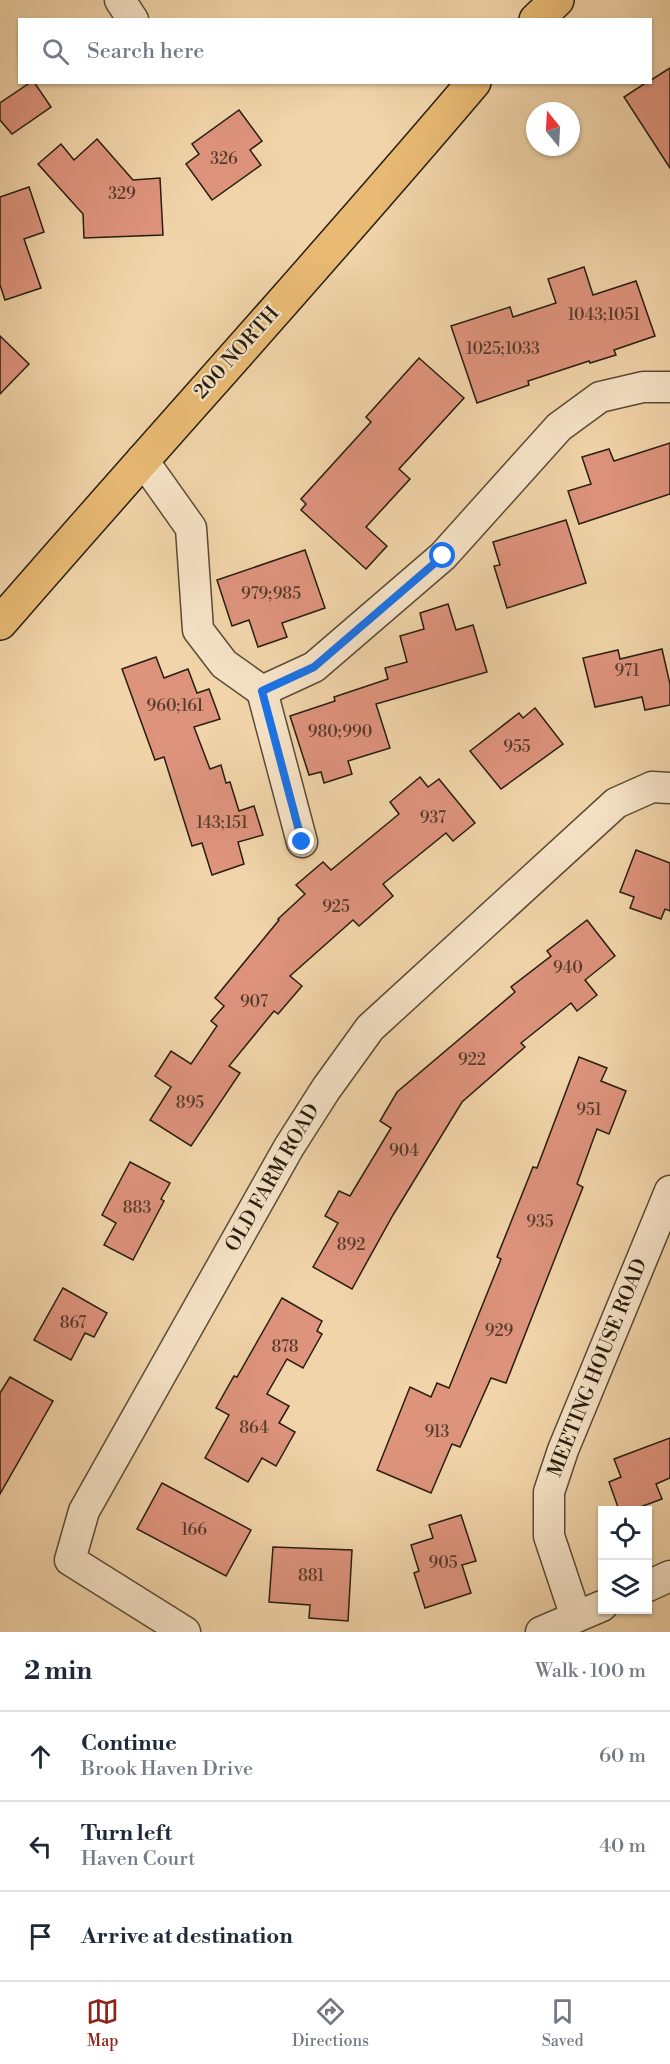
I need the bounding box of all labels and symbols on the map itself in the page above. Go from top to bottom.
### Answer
north arrow [526,102,580,156]
house number: 326 [210,149,238,169]
house number: 329 [108,184,136,204]
street label: 200 NORTH [189,301,285,405]
house number: 1043;1051 [568,305,640,325]
house number: 1025;1033 [466,339,540,359]
route start [429,542,455,568]
house number: 979;985 [241,584,301,604]
house number: 971 [614,661,640,681]
house number: 960;161 [147,696,204,716]
house number: 980;990 [308,722,372,742]
house number: 955 [503,737,531,757]
house number: 937 [420,808,446,828]
house number: 143;151 [196,813,248,833]
route end [288,828,314,854]
house number: 925 [322,897,350,917]
house number: 940 [553,958,583,978]
house number: 907 [240,992,268,1012]
house number: 922 [458,1050,486,1070]
house number: 895 [176,1093,204,1113]
street label: OLD FARM ROAD [220,1099,326,1257]
house number: 951 [576,1100,602,1120]
house number: 904 [389,1141,419,1161]
house number: 883 [123,1198,151,1218]
house number: 935 [526,1212,554,1232]
house number: 892 [337,1235,365,1255]
street label: MEETING HOUSE ROAD [543,1255,653,1481]
house number: 867 [60,1313,86,1333]
house number: 929 [485,1321,514,1341]
house number: 878 [271,1337,299,1357]
house number: 864 [239,1418,269,1438]
house number: 913 [425,1422,450,1442]
house number: 166 [181,1520,207,1540]
house number: 905 [428,1553,458,1573]
house number: 881 [298,1566,324,1586]

